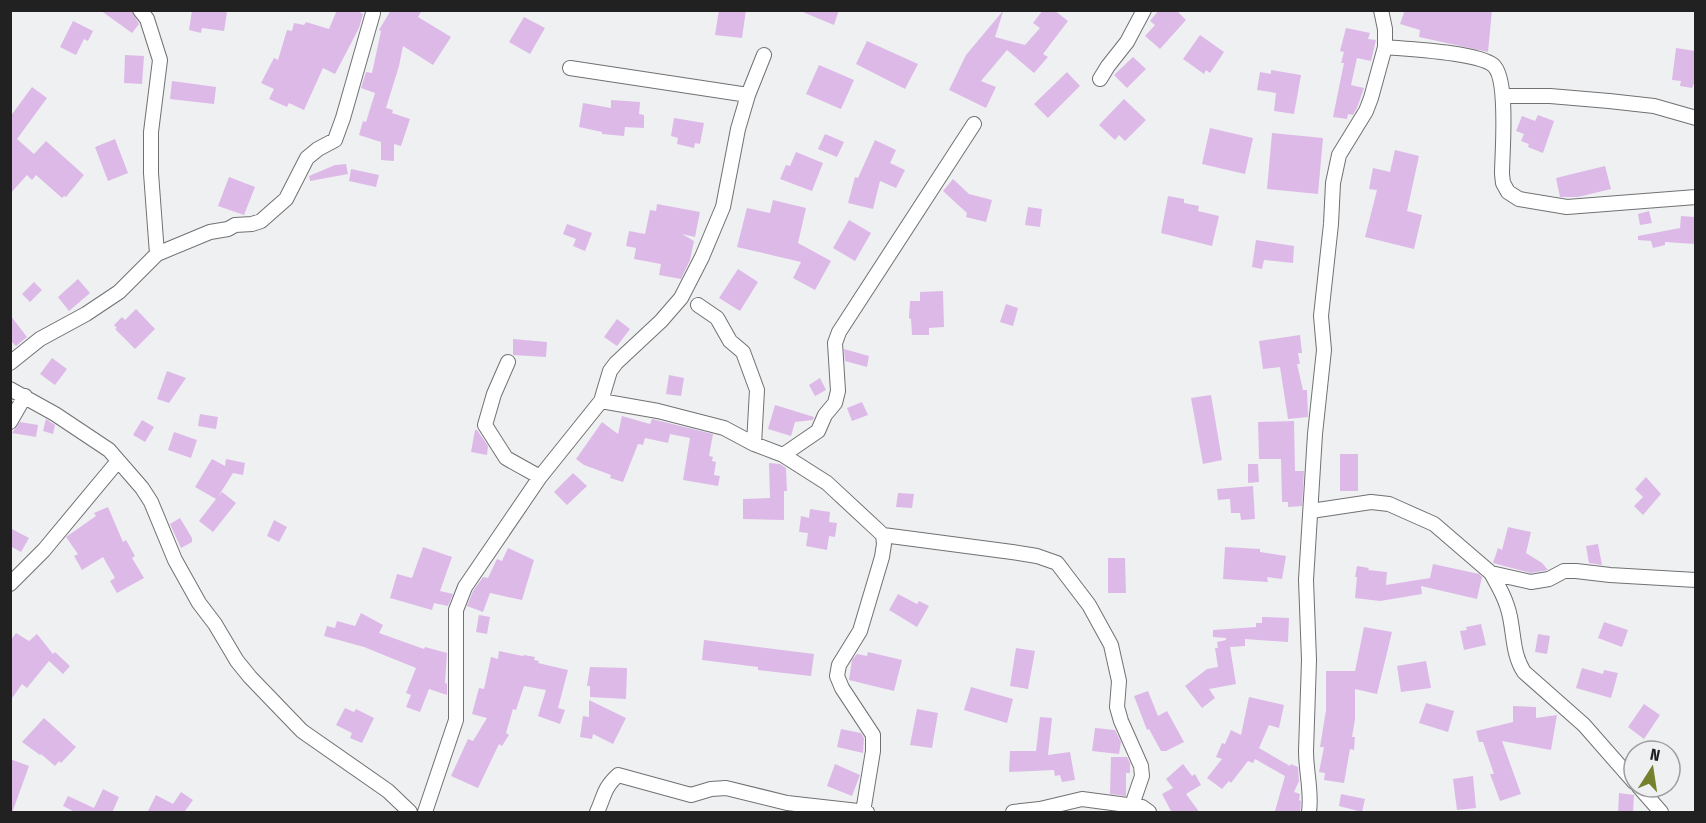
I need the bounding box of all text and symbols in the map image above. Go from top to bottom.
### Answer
north arrow [1622,739,1682,799]
text: N [1648,745,1662,765]

